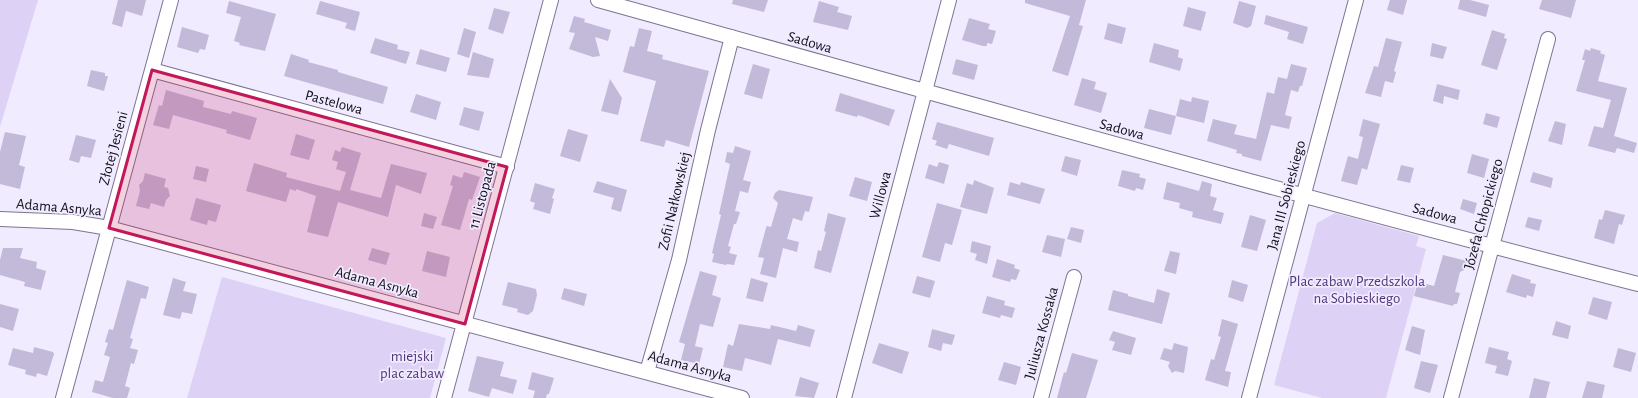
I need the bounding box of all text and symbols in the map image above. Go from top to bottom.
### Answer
street label: Sadowa [786,29,834,56]
street label: Pastelowa [303,88,364,117]
street label: Złotej Jesieni [96,110,131,187]
street label: Sadowa [1098,116,1146,143]
street label: Jana III Sobieskiego [1265,139,1308,251]
street label: Zofii Nałkowskiej [656,150,693,252]
street label: Józefa Chłopickiego [1461,157,1505,271]
street label: 11 Listopada [466,160,499,231]
street label: Willowa [867,170,894,220]
street label: Adama Asnyka [16,196,102,219]
street label: Sadowa [1411,200,1459,227]
street label: Adama Asnyka [333,264,420,301]
park label: Plac zabaw Przedszkola na Sobieskiego [1289,274,1425,306]
street label: Juliusza Kossaka [1022,285,1061,381]
street label: Adama Asnyka [646,348,733,385]
park label: miejski plac zabaw [380,349,444,381]

